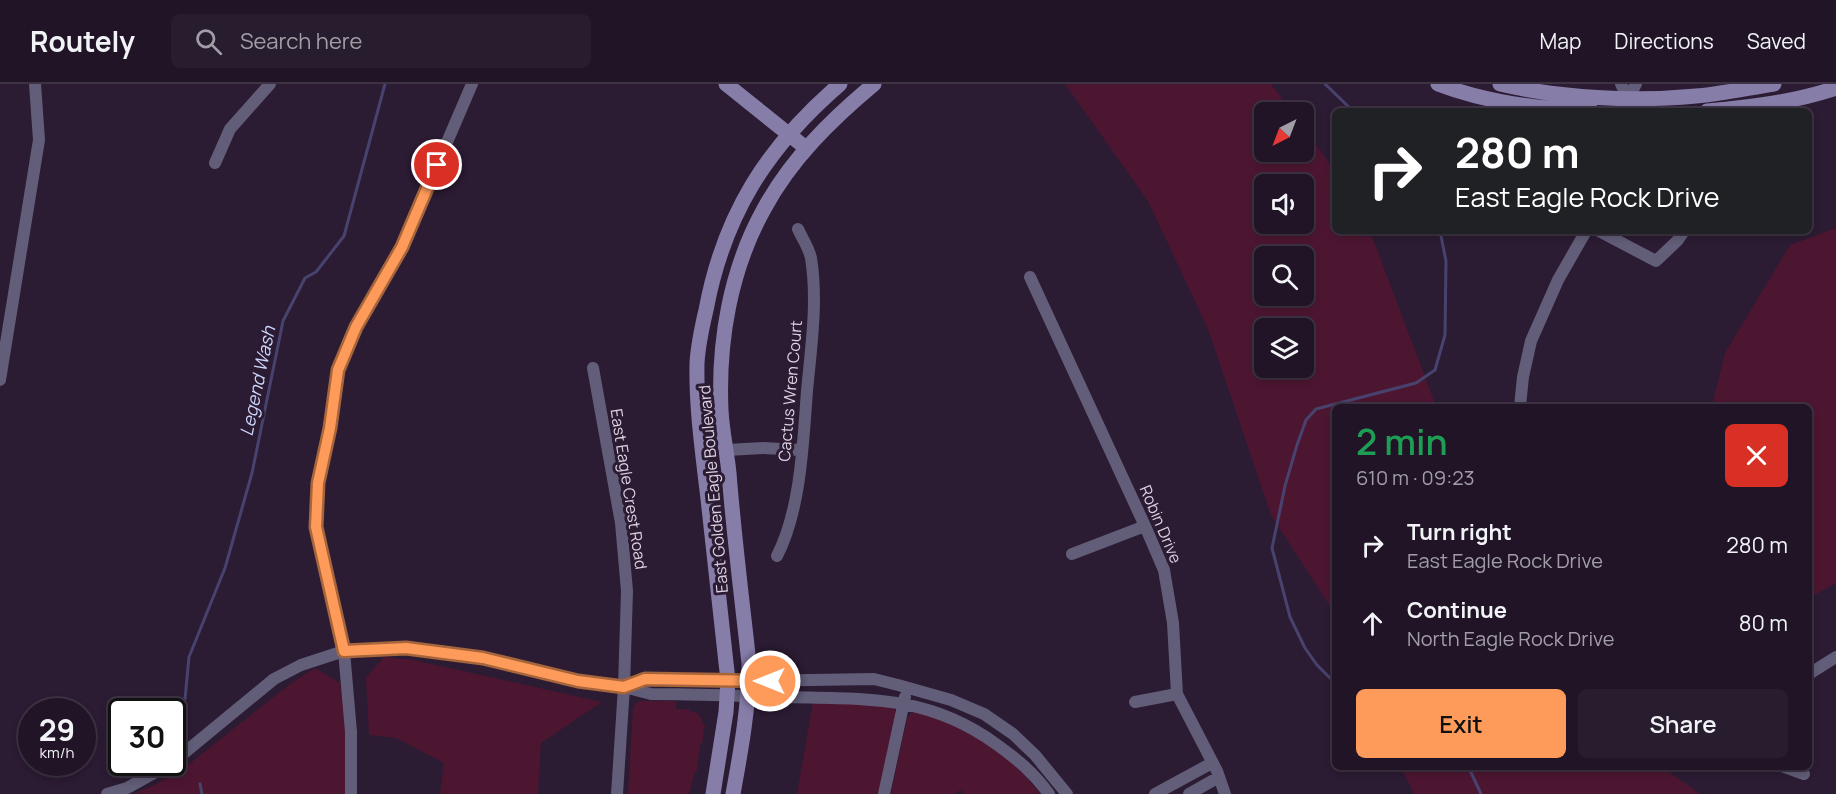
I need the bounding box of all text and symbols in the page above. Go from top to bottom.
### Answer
search box [171,14,591,68]
text: Routely [30,22,135,60]
icon: search [192,25,225,58]
text: Search here [240,26,362,56]
text: Map [1540,27,1581,55]
text: Directions [1614,27,1714,55]
text: Saved [1747,27,1806,55]
north arrow [1254,102,1314,162]
map controls [1254,102,1314,378]
text: 280 m [1455,123,1580,181]
icon: right [1356,132,1434,210]
pin [411,139,462,190]
icon: arrive [420,148,453,181]
button: sound [1254,174,1314,234]
text: East Eagle Rock Drive [1455,178,1720,215]
button: search [1254,246,1314,306]
button: layers [1254,318,1314,378]
street label: Cactus Wren Court [773,319,807,463]
water label: Legend Wash [234,323,281,438]
street label: East Golden Eagle Boulevard [693,384,733,594]
street label: East Eagle Crest Road [605,407,653,571]
text: 2 min [1356,417,1448,466]
button: close [1725,424,1788,487]
text: 610 m · 09:23 [1356,464,1475,491]
street label: Robin Drive [1135,482,1187,566]
text: Turn right [1407,517,1512,547]
icon: right [1356,529,1389,562]
text: 280 m [1726,530,1788,560]
text: East Eagle Rock Drive [1407,547,1603,574]
text: Continue [1407,595,1507,625]
icon: ahead [1356,607,1389,640]
text: 80 m [1739,608,1788,638]
text: North Eagle Rock Drive [1407,625,1615,652]
position arrow [738,649,802,713]
button: Exit [1356,689,1566,758]
button: Share [1578,689,1788,758]
speed limit sign: 30 [108,698,186,776]
text: 29 [39,709,75,750]
text: km/h [40,742,74,763]

